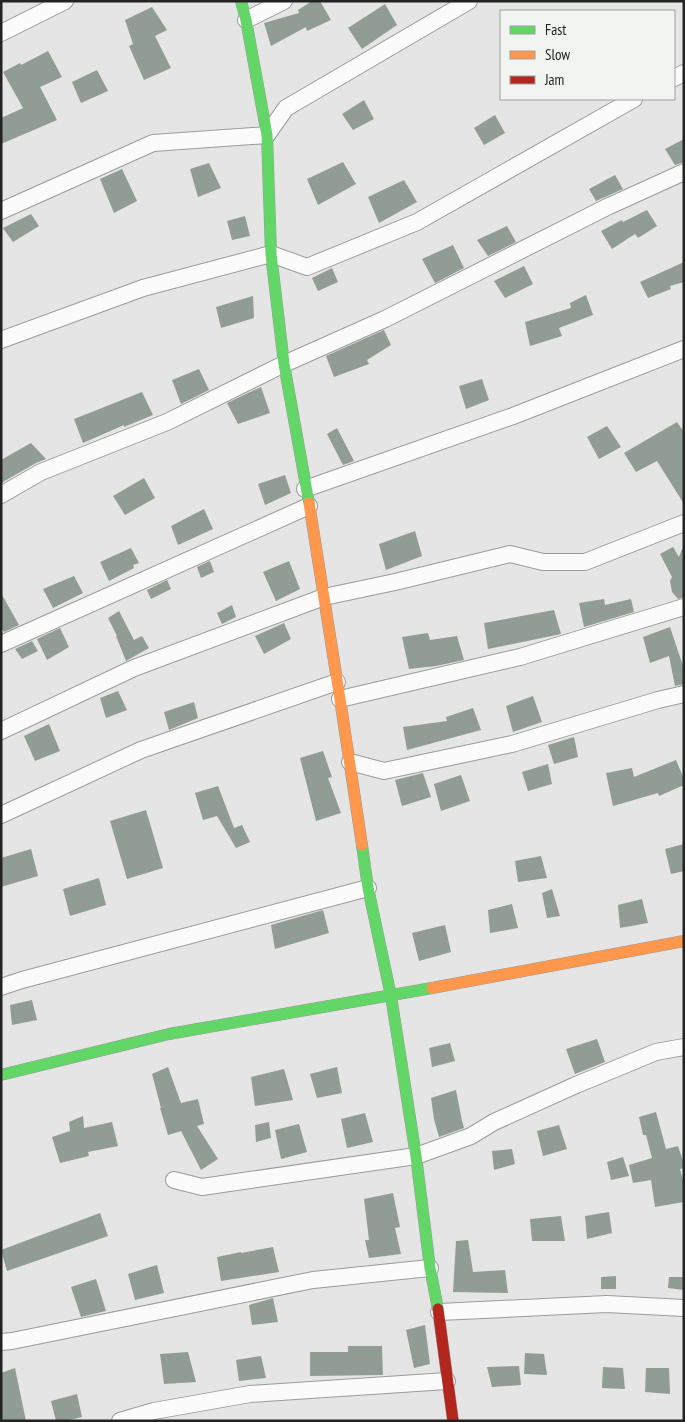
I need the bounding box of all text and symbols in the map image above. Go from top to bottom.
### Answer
legend [500,10,675,100]
text: Fast [545,20,566,39]
text: Slow [545,45,570,64]
text: Jam [544,70,564,89]

